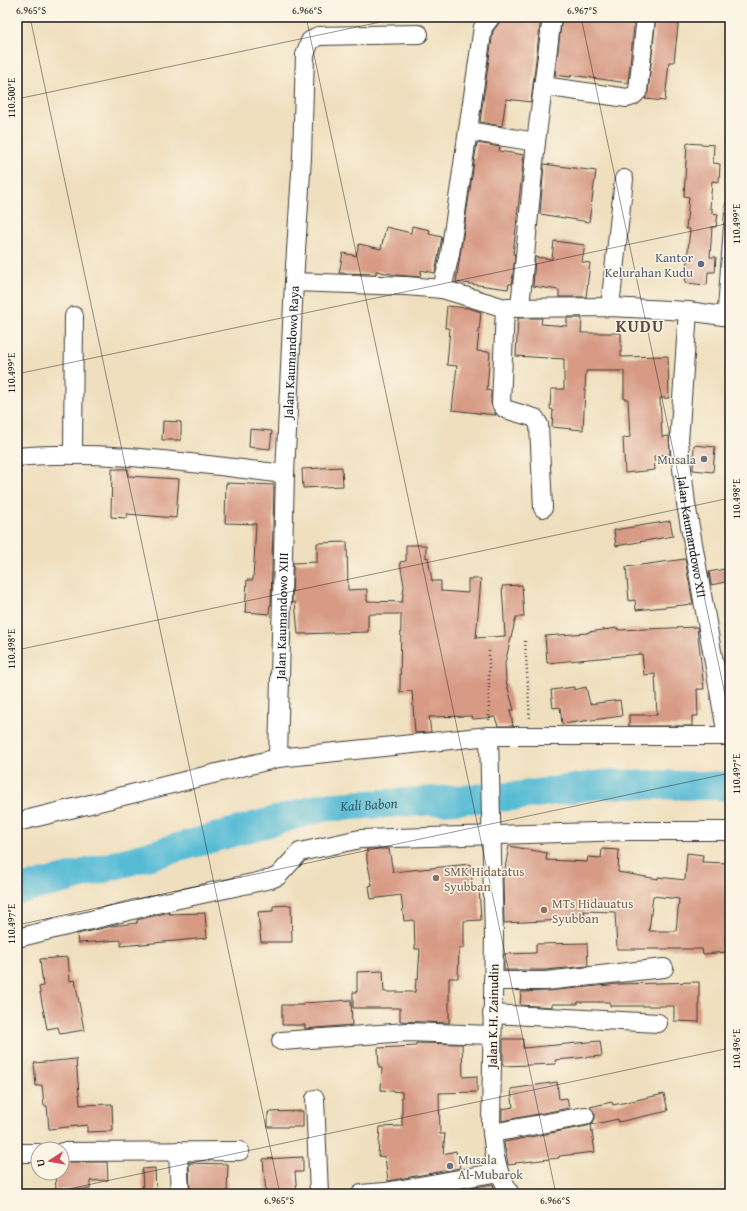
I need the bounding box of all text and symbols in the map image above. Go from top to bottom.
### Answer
text: 6.965°S [16,3,46,18]
text: 6.966°S [292,3,322,18]
text: 6.967°S [567,3,597,18]
text: 110.500°E [4,78,19,118]
text: 110.499°E [729,204,744,244]
place label: Kantor Kelurahan Kudu [605,248,694,282]
marker: Kantor Kelurahan Kudu [696,259,706,269]
street label: Jalan Kaumandowo Raya [278,284,303,421]
district label: KUDU [616,313,664,338]
text: 110.499°E [4,353,19,393]
place label: Musala [657,450,697,469]
marker: Musala [699,454,709,464]
street label: Jalan Kaumandowo XII [673,473,712,599]
text: 110.498°E [729,479,744,519]
street label: Jalan Kaumandowo XIII [270,552,293,682]
text: 110.498°E [4,629,19,669]
text: 110.497°E [729,754,744,794]
water label: Kali Babon [339,793,398,816]
place label: SMK Hidatatus Syubban [444,862,524,896]
marker: SMK Hidatatus Syubban [431,873,441,883]
place label: MTs Hidauatus Syubban [552,894,633,928]
text: 110.497°E [4,904,19,944]
marker: MTs Hidauatus Syubban [539,905,549,915]
street label: Jalan K.H. Zainudin [483,963,503,1070]
text: 110.496°E [729,1029,744,1069]
north arrow [30,1141,70,1181]
place label: Musala Al-Mubarok [458,1150,523,1184]
text: U [32,1157,49,1168]
marker: Musala Al-Mubarok [445,1161,455,1171]
text: 6.965°S [264,1193,294,1208]
text: 6.966°S [540,1193,570,1208]

